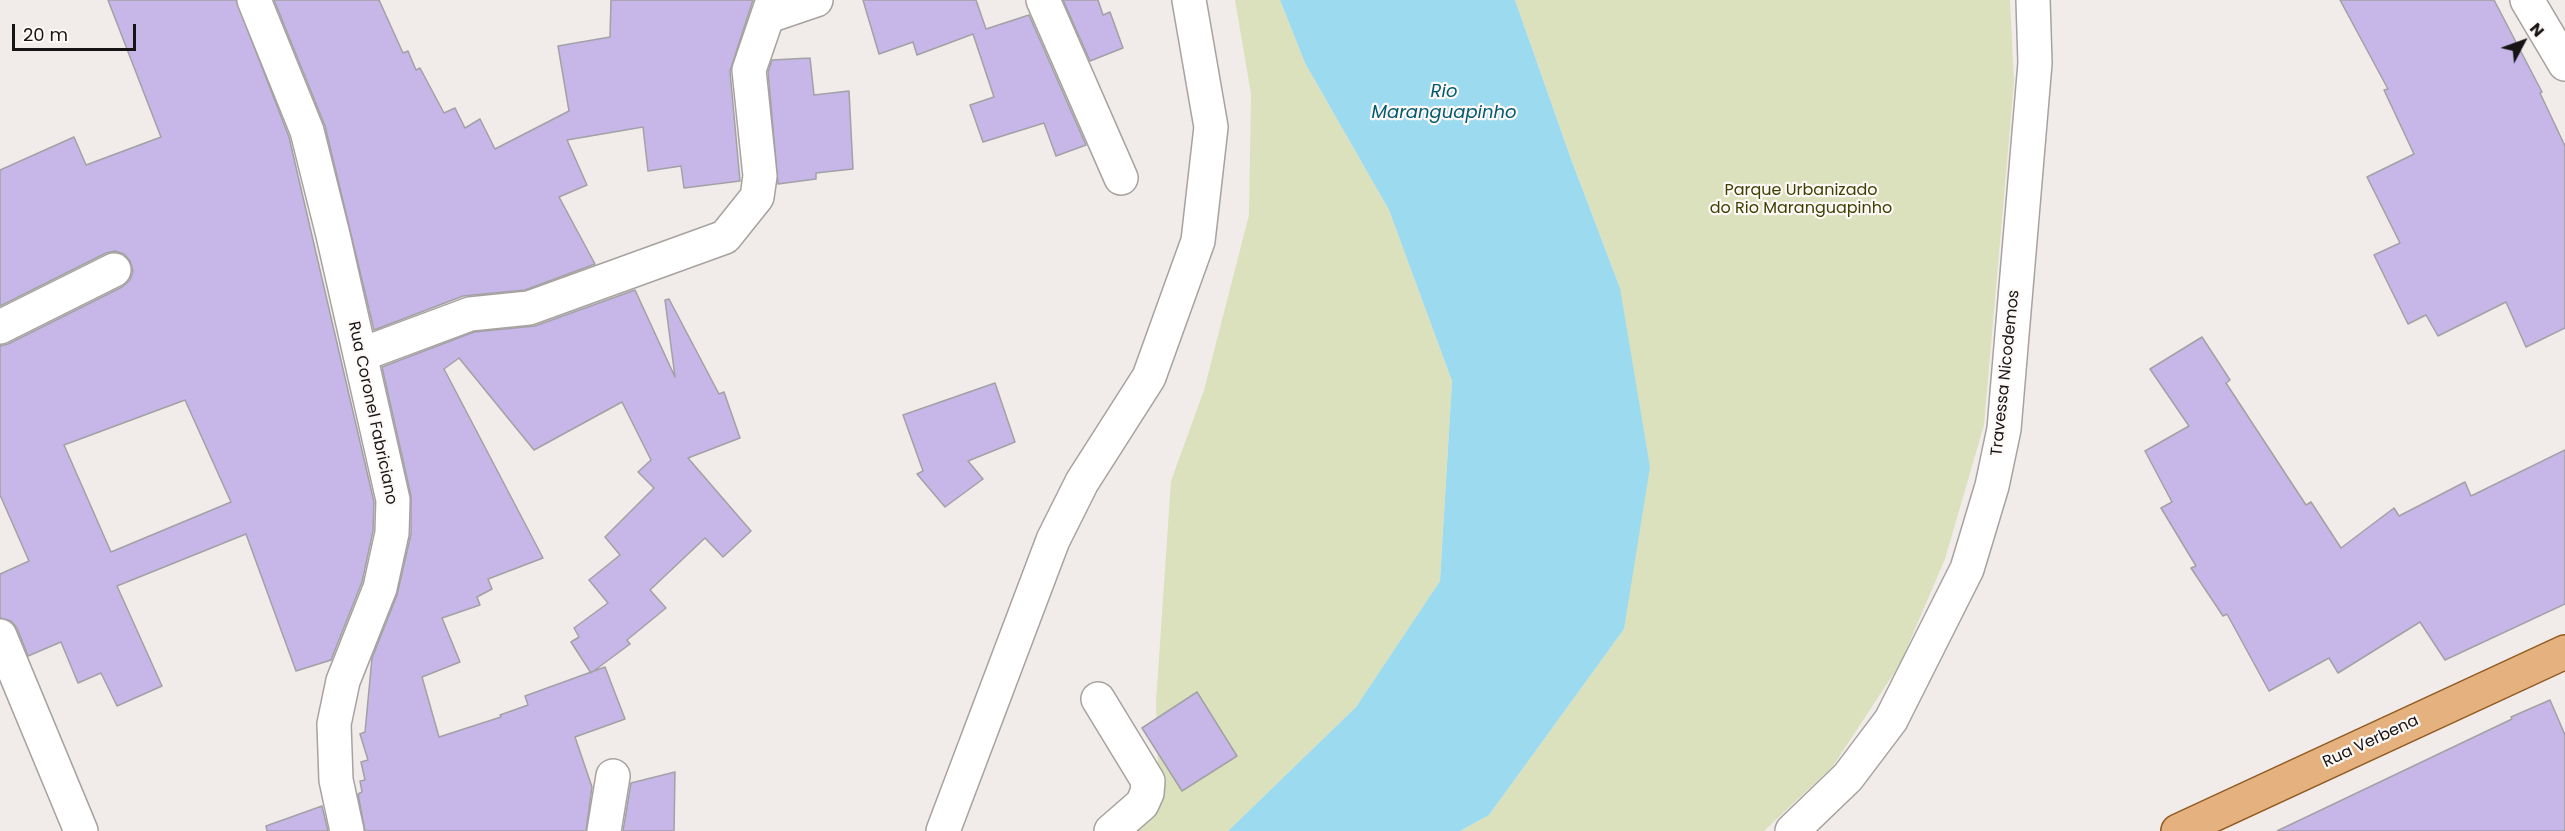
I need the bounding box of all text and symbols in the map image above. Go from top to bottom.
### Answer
scale bar [15,12,140,50]
north arrow [2493,12,2553,72]
text: N [2524,18,2550,42]
text: 20 m [23,22,68,47]
water label: Rio Maranguapinho [1371,81,1517,124]
park label: Parque Urbanizado do Rio Maranguapinho [1710,181,1892,219]
street label: Travessa Nicodemos [1988,289,2024,457]
street label: Rua Coronel Fabriciano [343,320,401,506]
street label: Rua Verbena [2320,711,2422,773]

